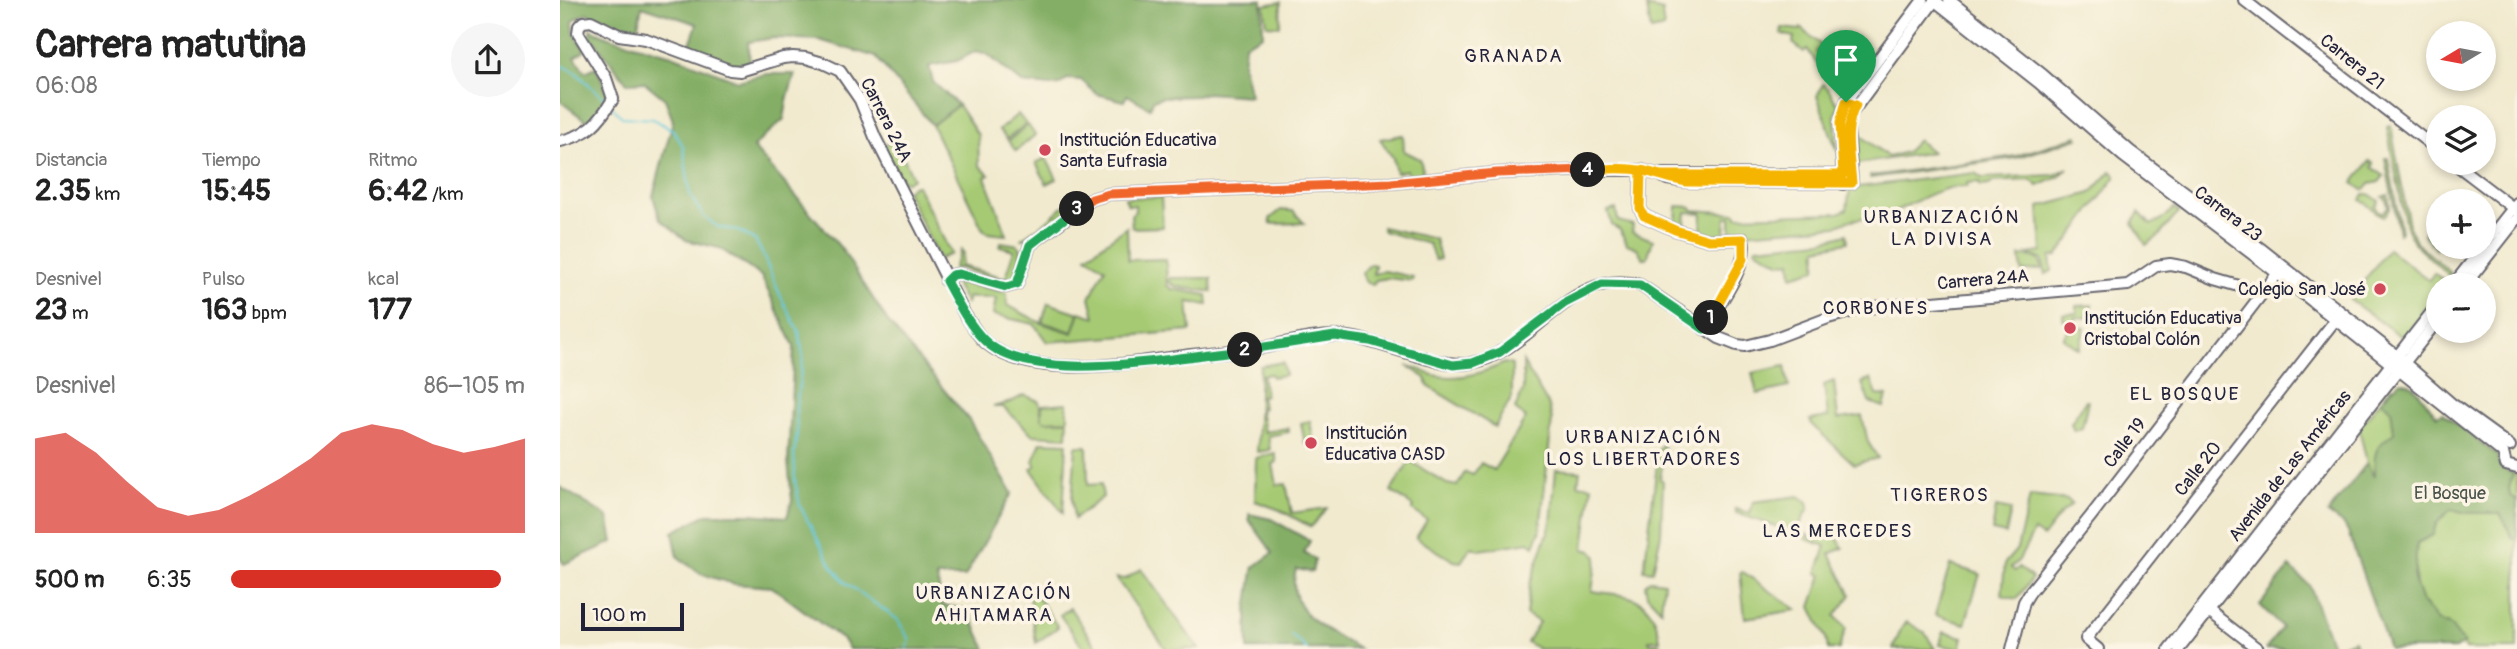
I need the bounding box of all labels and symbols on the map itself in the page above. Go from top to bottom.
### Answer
north arrow [2426,21,2496,91]
street label: Carrera 21 [2315,29,2389,95]
pin [1816,30,1876,102]
district label: GRANADA [1464,44,1564,68]
street label: Carrera 24A [855,74,917,166]
place label: Institución Educativa Santa Eufrasia [1059,129,1217,173]
marker: Institución Educativa Santa Eufrasia [1037,142,1053,158]
pin: 4 [1570,152,1606,188]
street label: Carrera 23 [2189,181,2267,247]
pin: 3 [1060,192,1094,227]
district label: URBANIZACIÓN LA DIVISA [1864,205,2020,251]
street label: Carrera 24A [1936,265,2030,295]
place label: Colegio San José [2238,278,2366,301]
marker: Colegio San José [2372,281,2388,297]
district label: CORBONES [1823,296,1929,320]
pin: 1 [1694,300,1728,336]
place label: Institución Educativa Cristobal Colón [2084,307,2242,351]
marker: Institución Educativa Cristobal Colón [2062,320,2078,336]
pin: 2 [1228,332,1262,368]
district label: EL BOSQUE [2130,382,2240,406]
street label: Avenida de Las Américas [2224,386,2356,546]
street label: Calle 19 [2099,413,2151,473]
place label: Institución Educativa CASD [1325,422,1445,466]
district label: URBANIZACIÓN LOS LIBERTADORES [1546,425,1742,471]
marker: Institución Educativa CASD [1303,435,1319,451]
street label: Calle 20 [2169,437,2227,501]
park label: El Bosque [2414,482,2486,505]
district label: TIGREROS [1890,483,1990,507]
district label: LAS MERCEDES [1762,519,1914,543]
district label: URBANIZACIÓN AHITAMARA [916,581,1072,627]
scale bar [581,600,684,632]

